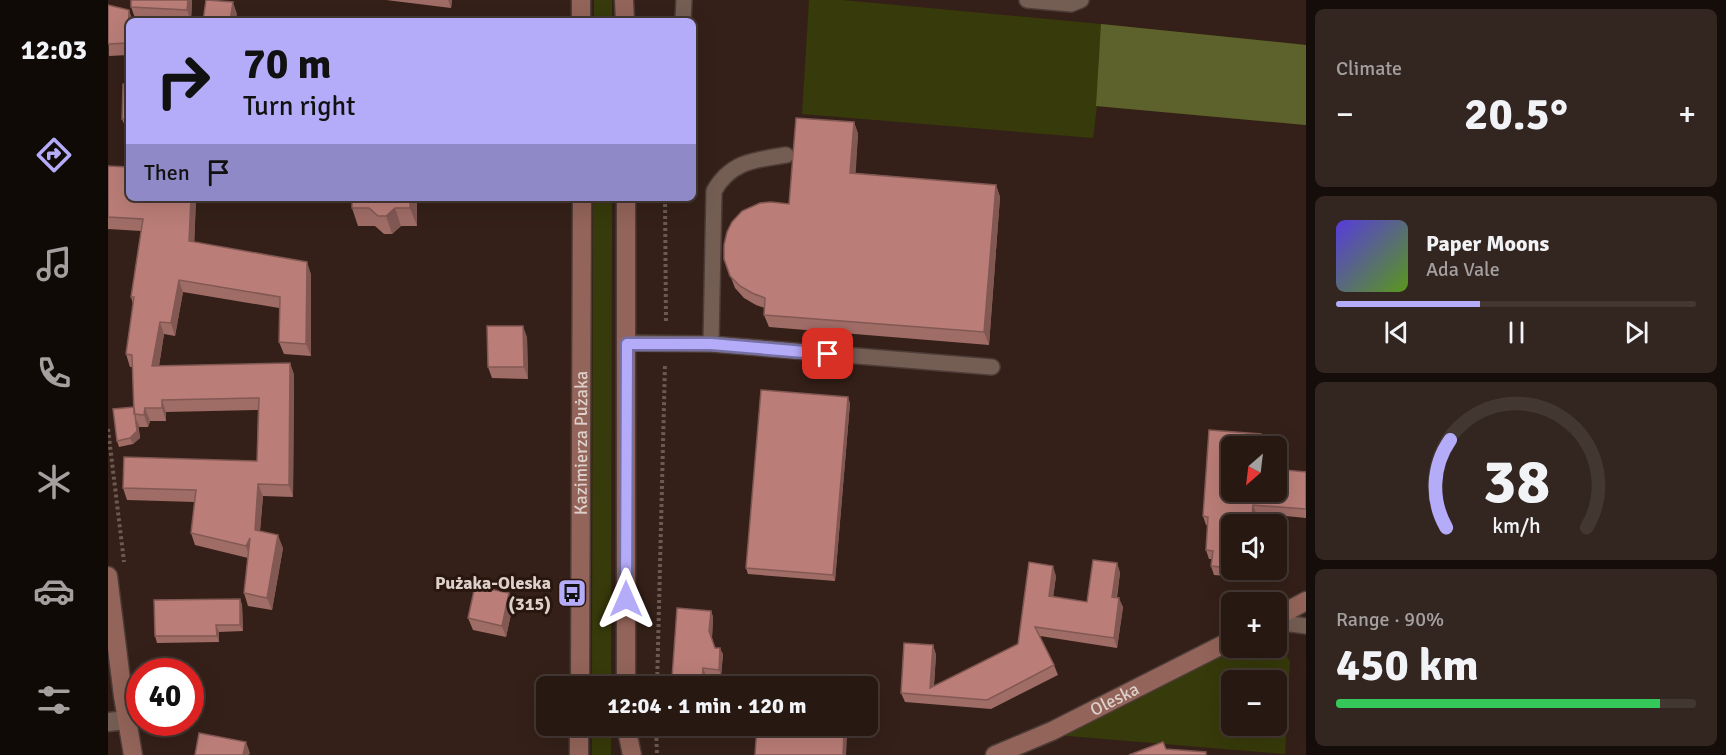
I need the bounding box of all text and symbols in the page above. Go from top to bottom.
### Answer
text: 12:03 [21,34,87,67]
text: 70 m [243,39,332,90]
icon: right [144,42,222,120]
text: Climate [1336,56,1402,81]
text: 20.5° [1464,87,1568,142]
text: Turn right [243,90,356,123]
text: − [1336,94,1354,135]
text: + [1678,94,1696,135]
icon: directions [33,134,75,176]
icon: arrive [202,156,235,189]
text: Then [144,159,190,186]
text: Paper Moons [1426,230,1549,257]
icon: music [33,243,75,285]
text: Ada Vale [1426,257,1500,282]
icon: previous [1380,316,1413,349]
icon: pause [1500,316,1533,349]
icon: next [1620,316,1653,349]
pin [802,328,853,379]
icon: arrive [811,337,844,370]
icon: phone [33,352,75,394]
street label: Kazimierza Pużaka [570,371,592,515]
north arrow [1221,436,1287,502]
map controls [1221,436,1287,736]
text: 38 [1482,443,1550,520]
icon: climate [33,461,75,503]
text: km/h [1492,513,1540,539]
button: sound [1221,514,1287,580]
position arrow [594,567,658,631]
icon: car [33,570,75,612]
place label: Pużaka-Oleska (315) [435,572,551,615]
bus stop icon: Pużaka-Oleska (315) [556,577,588,609]
button: + [1221,592,1287,658]
text: Range · 90% [1336,607,1444,632]
text: 450 km [1336,638,1479,693]
speed limit sign: 40 [126,658,204,736]
button: − [1221,670,1287,736]
street label: Oleska [1086,678,1143,721]
icon: filters [33,679,75,721]
text: 12:04 · 1 min · 120 m [607,692,807,719]

